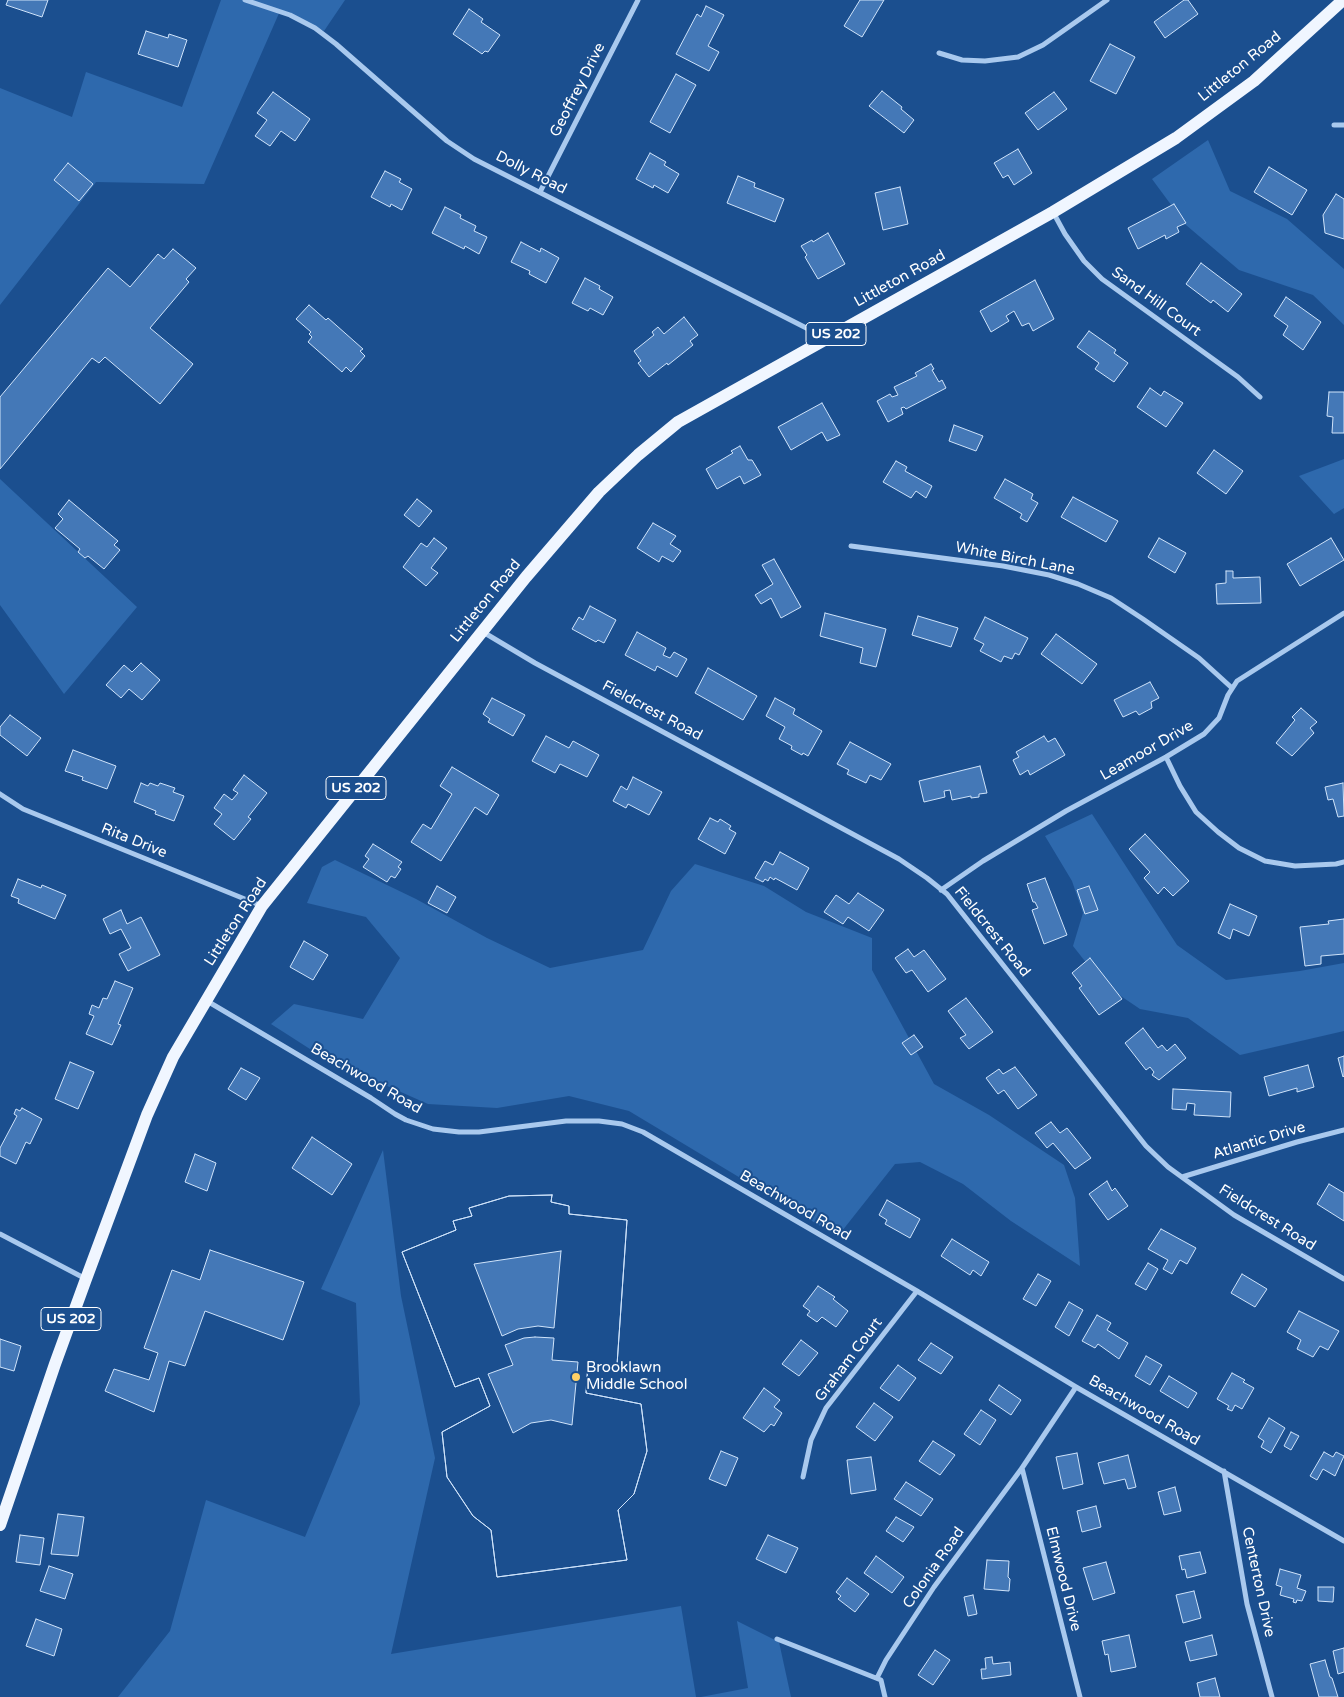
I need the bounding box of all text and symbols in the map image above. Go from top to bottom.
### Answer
street label: Littleton Road [1195,28,1285,106]
street label: Geoffrey Drive [547,40,609,140]
street label: Dolly Road [493,147,569,199]
street label: Littleton Road [851,247,949,311]
street label: Sand Hill Court [1108,263,1204,341]
road number: US 202 [806,322,866,346]
street label: White Birch Lane [954,539,1076,579]
street label: Littleton Road [447,556,525,646]
street label: Fieldcrest Road [599,677,705,745]
street label: Leamoor Drive [1097,717,1197,785]
road number: US 202 [326,776,386,800]
street label: Rita Drive [98,820,170,862]
street label: Littleton Road [201,875,271,969]
street label: Fieldcrest Road [950,883,1034,981]
street label: Beachwood Road [307,1040,425,1118]
street label: Atlantic Drive [1210,1118,1308,1164]
street label: Beachwood Road [736,1167,854,1245]
street label: Fieldcrest Road [1215,1181,1319,1255]
road number: US 202 [41,1308,101,1330]
street label: Graham Court [812,1314,886,1406]
place label: Brooklawn Middle School [586,1359,687,1394]
marker: Brooklawn Middle School [570,1371,582,1383]
street label: Beachwood Road [1085,1372,1203,1450]
street label: Colonia Road [899,1524,969,1612]
street label: Elmwood Drive [1041,1525,1085,1633]
street label: Centerton Drive [1238,1525,1278,1639]

